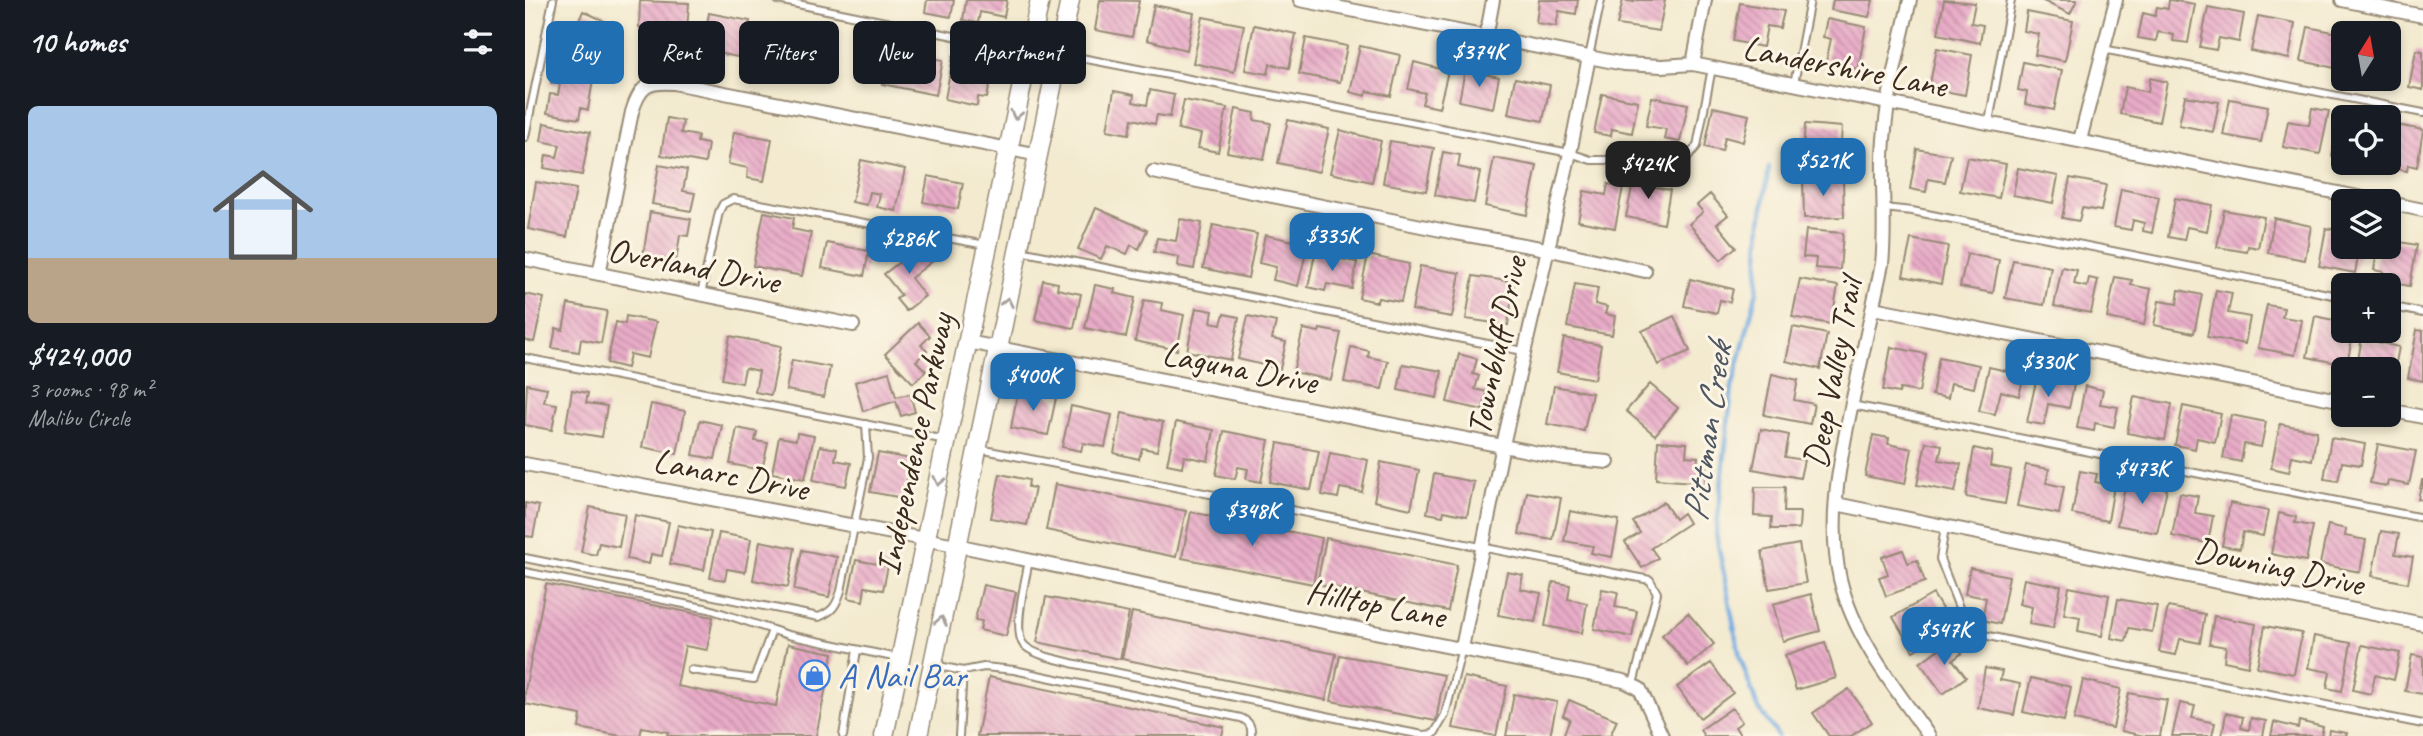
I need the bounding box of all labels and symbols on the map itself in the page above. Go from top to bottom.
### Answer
north arrow [2331,21,2401,91]
street label: Landershire Lane [1739,25,1953,109]
pin: $374K [1430,29,1528,89]
one-way arrow [1009,109,1024,121]
pin: $521K [1774,138,1872,198]
pin: $424K [1599,142,1697,201]
pin: $335K [1283,214,1381,273]
pin: $286K [860,216,958,276]
street label: Overland Drive [604,227,786,305]
street label: Townbluff Drive [1456,250,1538,439]
street label: Deep Valley Trail [1792,269,1874,472]
one-way arrow [999,297,1014,309]
street label: Independence Parkway [865,307,965,579]
street label: Laguna Drive [1159,330,1324,405]
water label: Pittman Creek [1671,333,1743,524]
pin: $330K [1999,340,2097,399]
pin: $400K [984,354,1082,413]
street label: Lanarc Drive [650,437,815,512]
pin: $473K [2093,447,2191,506]
one-way arrow [932,475,947,487]
pin: $348K [1203,489,1301,548]
street label: Downing Drive [2190,527,2370,607]
street label: Hilltop Lane [1303,568,1452,639]
pin: $547K [1895,608,1993,667]
one-way arrow [932,615,947,627]
place label: A Nail Bar [838,653,969,698]
shop icon: A Nail Bar [798,658,832,692]

